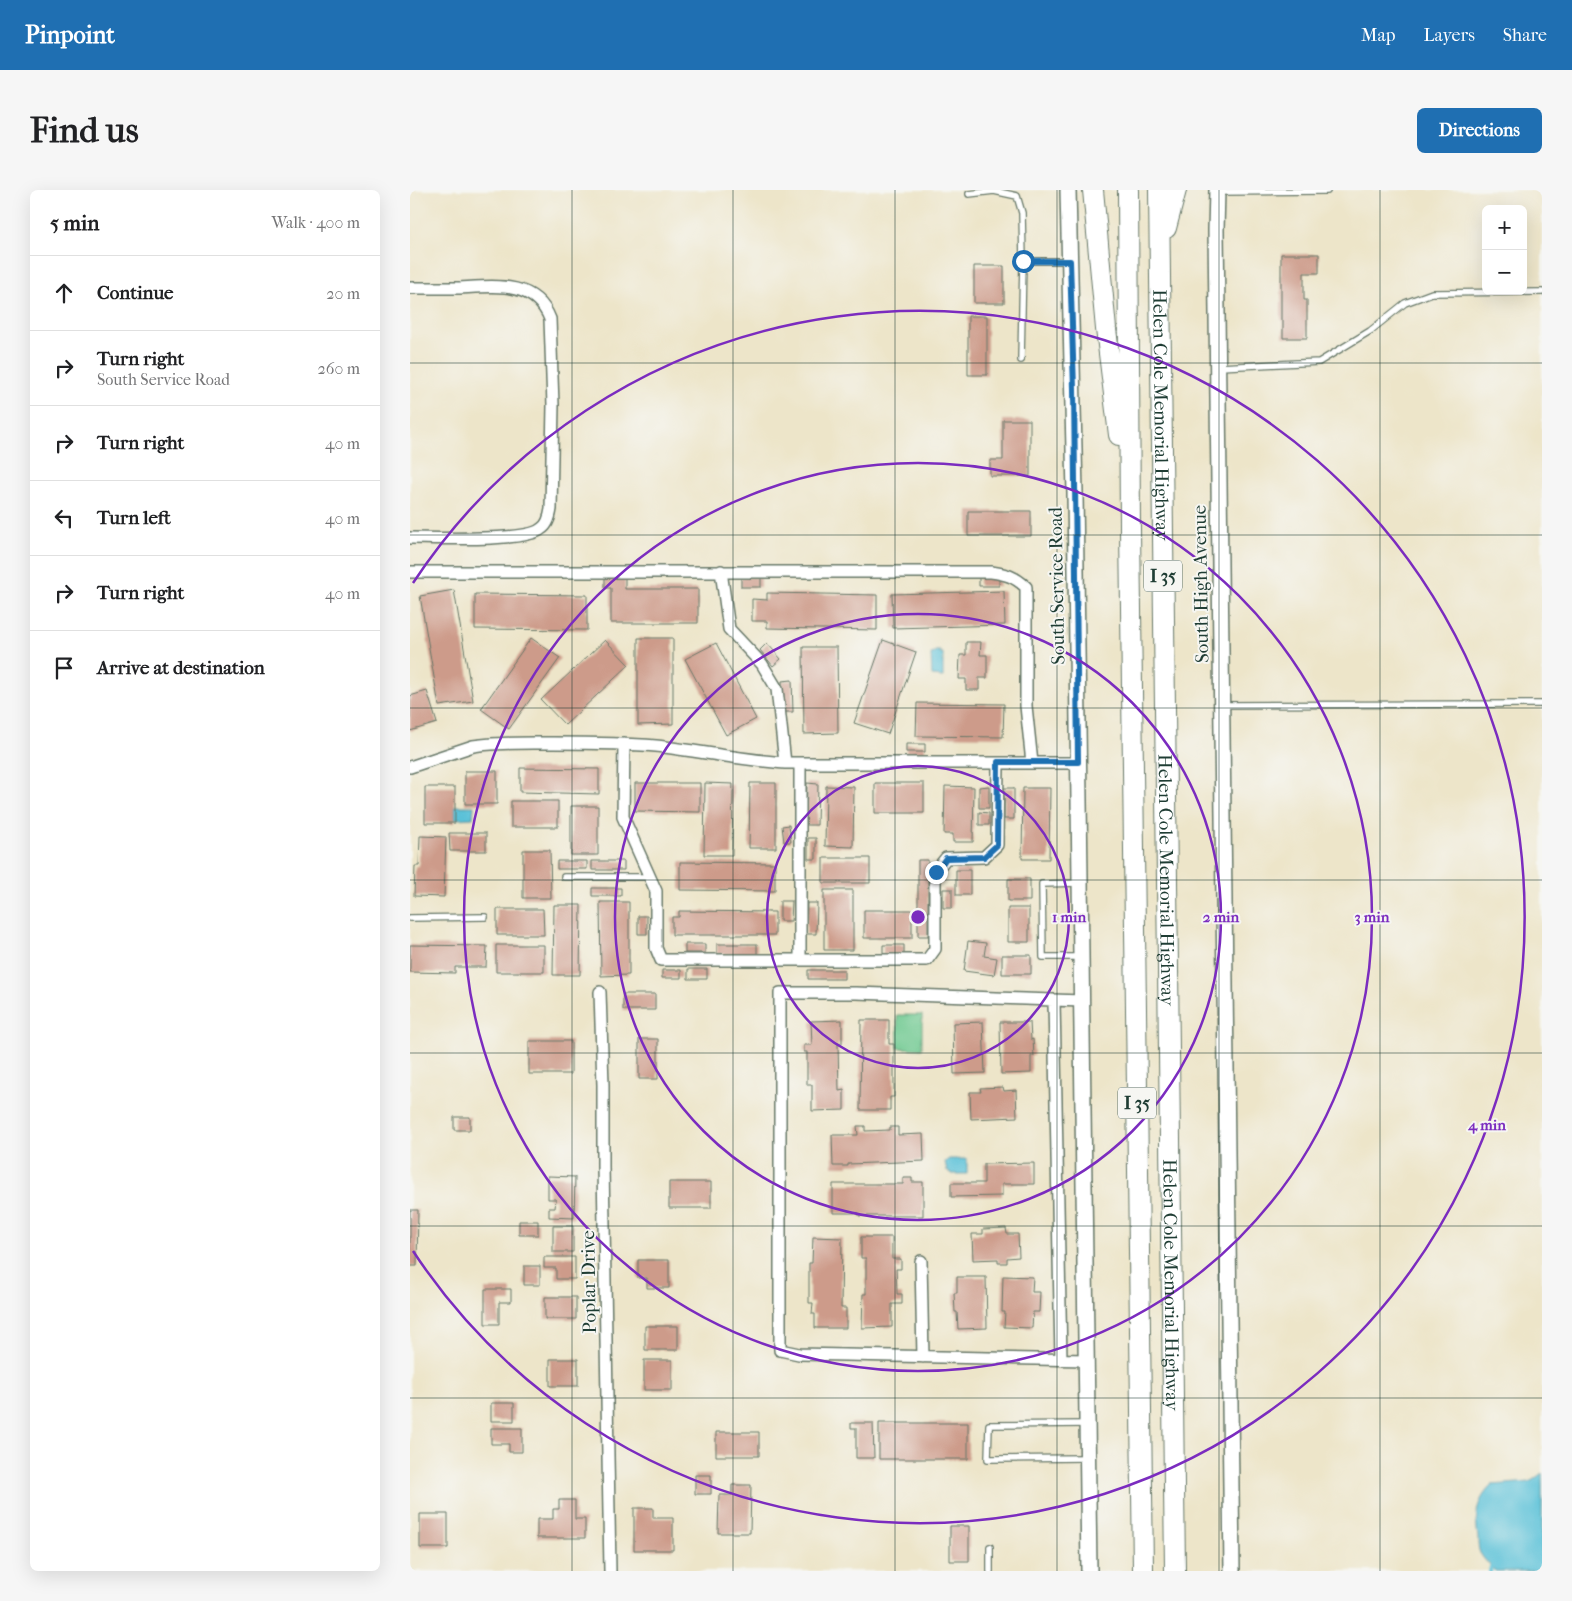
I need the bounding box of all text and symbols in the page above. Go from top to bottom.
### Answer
text: Pinpoint [25,21,115,49]
text: Map [1361,25,1395,46]
text: Layers [1423,25,1475,46]
text: Share [1503,25,1547,46]
button: Directions [1417,108,1542,153]
text: Find us [30,110,139,151]
map controls [1482,205,1527,295]
button: + [1482,205,1527,250]
text: 5 min [50,211,99,235]
text: Walk · 400 m [271,213,360,232]
route start [1012,250,1035,273]
button: − [1482,250,1527,295]
icon: ahead [50,279,78,307]
text: Continue [97,282,173,304]
text: 20 m [326,284,360,303]
street label: Helen Cole Memorial Highway [1148,289,1173,542]
text: Turn right [97,348,184,370]
icon: right [50,354,78,382]
text: 260 m [318,359,360,378]
text: South Service Road [97,370,230,389]
icon: right [50,429,78,457]
text: Turn right [97,432,184,454]
text: 40 m [325,434,360,453]
icon: left [50,504,78,532]
street label: South High Avenue [1189,505,1213,663]
street label: South Service Road [1045,506,1069,665]
text: Turn left [97,507,171,529]
text: 40 m [325,509,360,528]
road number: I 35 [1144,561,1182,592]
icon: right [50,579,78,607]
text: Turn right [97,582,184,604]
text: 40 m [325,584,360,603]
icon: arrive [50,654,78,682]
text: Arrive at destination [97,657,265,679]
street label: Helen Cole Memorial Highway [1154,754,1178,1007]
route end [925,861,948,884]
centre of rings [909,908,927,926]
text: 1 min [1052,908,1086,926]
text: 2 min [1203,908,1240,926]
text: 3 min [1355,908,1390,926]
road number: I 35 [1118,1088,1156,1118]
text: 4 min [1467,1116,1506,1134]
street label: Helen Cole Memorial Highway [1158,1159,1183,1412]
street label: Poplar Drive [577,1230,601,1334]

